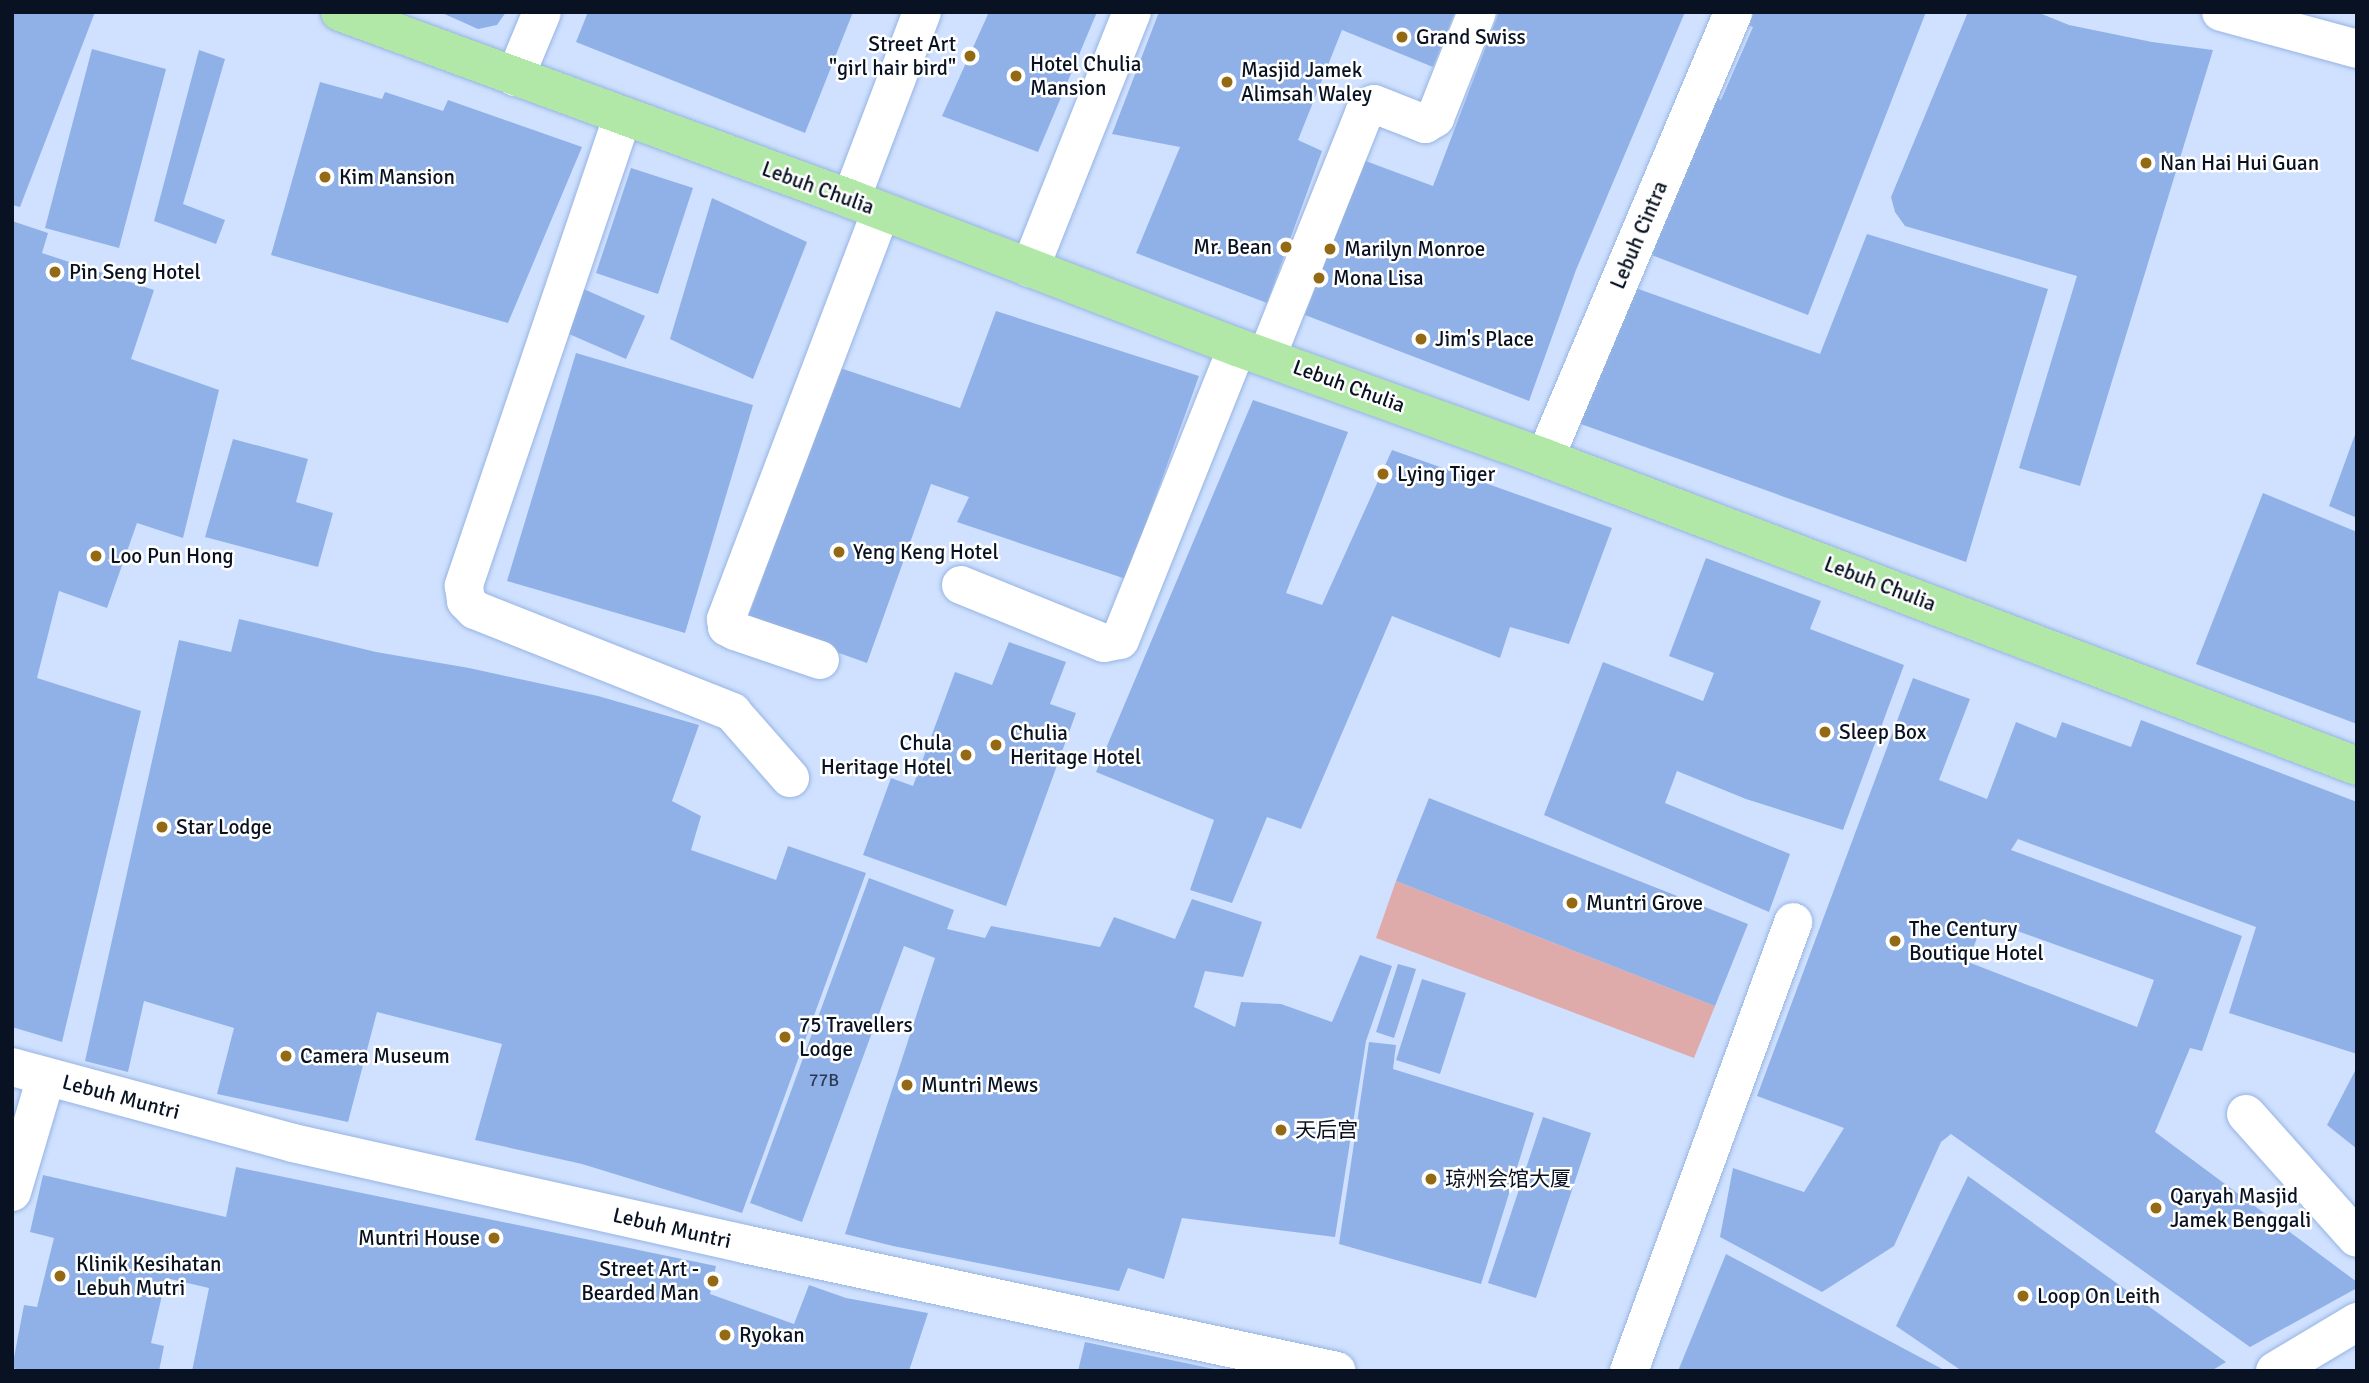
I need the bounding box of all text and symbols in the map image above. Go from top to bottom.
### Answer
place label: Grand Swiss [1416,24,1526,50]
marker: Grand Swiss [1394,29,1410,45]
place label: Street Art "girl hair bird" [829,31,956,81]
marker: Street Art "girl hair bird" [962,48,978,64]
place label: Hotel Chulia Mansion [1030,51,1141,101]
place label: Masjid Jamek Alimsah Waley [1241,57,1372,107]
marker: Hotel Chulia Mansion [1008,68,1024,84]
marker: Masjid Jamek Alimsah Waley [1219,74,1235,90]
place label: Nan Hai Hui Guan [2160,150,2319,176]
marker: Nan Hai Hui Guan [2138,155,2154,171]
street label: Lebuh Chulia [758,156,878,220]
place label: Kim Mansion [339,164,455,190]
marker: Kim Mansion [317,169,333,185]
street label: Lebuh Cintra [1605,177,1673,293]
place label: Mr. Bean [1193,234,1272,260]
place label: Marilyn Monroe [1344,236,1485,262]
marker: Mr. Bean [1278,239,1294,255]
marker: Marilyn Monroe [1322,241,1338,257]
place label: Pin Seng Hotel [69,259,201,285]
marker: Pin Seng Hotel [47,264,63,280]
place label: Mona Lisa [1333,265,1424,291]
marker: Mona Lisa [1311,270,1327,286]
place label: Jim's Place [1435,326,1534,352]
marker: Jim's Place [1413,331,1429,347]
street label: Lebuh Chulia [1289,354,1409,418]
place label: Lying Tiger [1397,461,1495,487]
marker: Lying Tiger [1375,466,1391,482]
place label: Yeng Keng Hotel [853,539,999,565]
place label: Loo Pun Hong [110,543,234,569]
marker: Yeng Keng Hotel [831,544,847,560]
marker: Loo Pun Hong [88,548,104,564]
street label: Lebuh Chulia [1821,551,1939,617]
place label: Sleep Box [1839,719,1926,745]
place label: Chulia Heritage Hotel [1010,720,1141,770]
marker: Sleep Box [1817,724,1833,740]
place label: Chula Heritage Hotel [821,730,952,780]
marker: Chulia Heritage Hotel [988,737,1004,753]
marker: Chula Heritage Hotel [958,747,974,763]
place label: Star Lodge [176,814,272,840]
marker: Star Lodge [154,819,170,835]
place label: Muntri Grove [1586,890,1703,916]
marker: Muntri Grove [1564,895,1580,911]
place label: The Century Boutique Hotel [1909,916,2044,966]
marker: The Century Boutique Hotel [1887,933,1903,949]
place label: 75 Travellers Lodge [799,1012,913,1062]
marker: 75 Travellers Lodge [777,1029,793,1045]
place label: Camera Museum [300,1043,450,1069]
marker: Camera Museum [278,1048,294,1064]
street label: Lebuh Muntri [60,1069,182,1125]
house number: 77B [809,1069,839,1091]
place label: Muntri Mews [921,1072,1038,1098]
marker: Muntri Mews [899,1077,915,1093]
place label: 天后宫 [1295,1117,1358,1143]
marker: 天后宫 [1273,1122,1289,1138]
place label: 琼州会馆大厦 [1445,1166,1571,1192]
marker: 琼州会馆大厦 [1423,1171,1439,1187]
place label: Qaryah Masjid Jamek Benggali [2170,1183,2311,1233]
marker: Qaryah Masjid Jamek Benggali [2148,1200,2164,1216]
street label: Lebuh Muntri [610,1202,734,1254]
place label: Muntri House [358,1225,480,1251]
marker: Muntri House [486,1230,502,1246]
place label: Klinik Kesihatan Lebuh Mutri [76,1251,221,1301]
place label: Street Art - Bearded Man [581,1256,699,1306]
marker: Klinik Kesihatan Lebuh Mutri [50,1266,70,1286]
marker: Street Art - Bearded Man [705,1273,721,1289]
place label: Loop On Leith [2037,1283,2160,1309]
marker: Loop On Leith [2015,1288,2031,1304]
place label: Ryokan [739,1322,805,1348]
marker: Ryokan [717,1327,733,1343]

